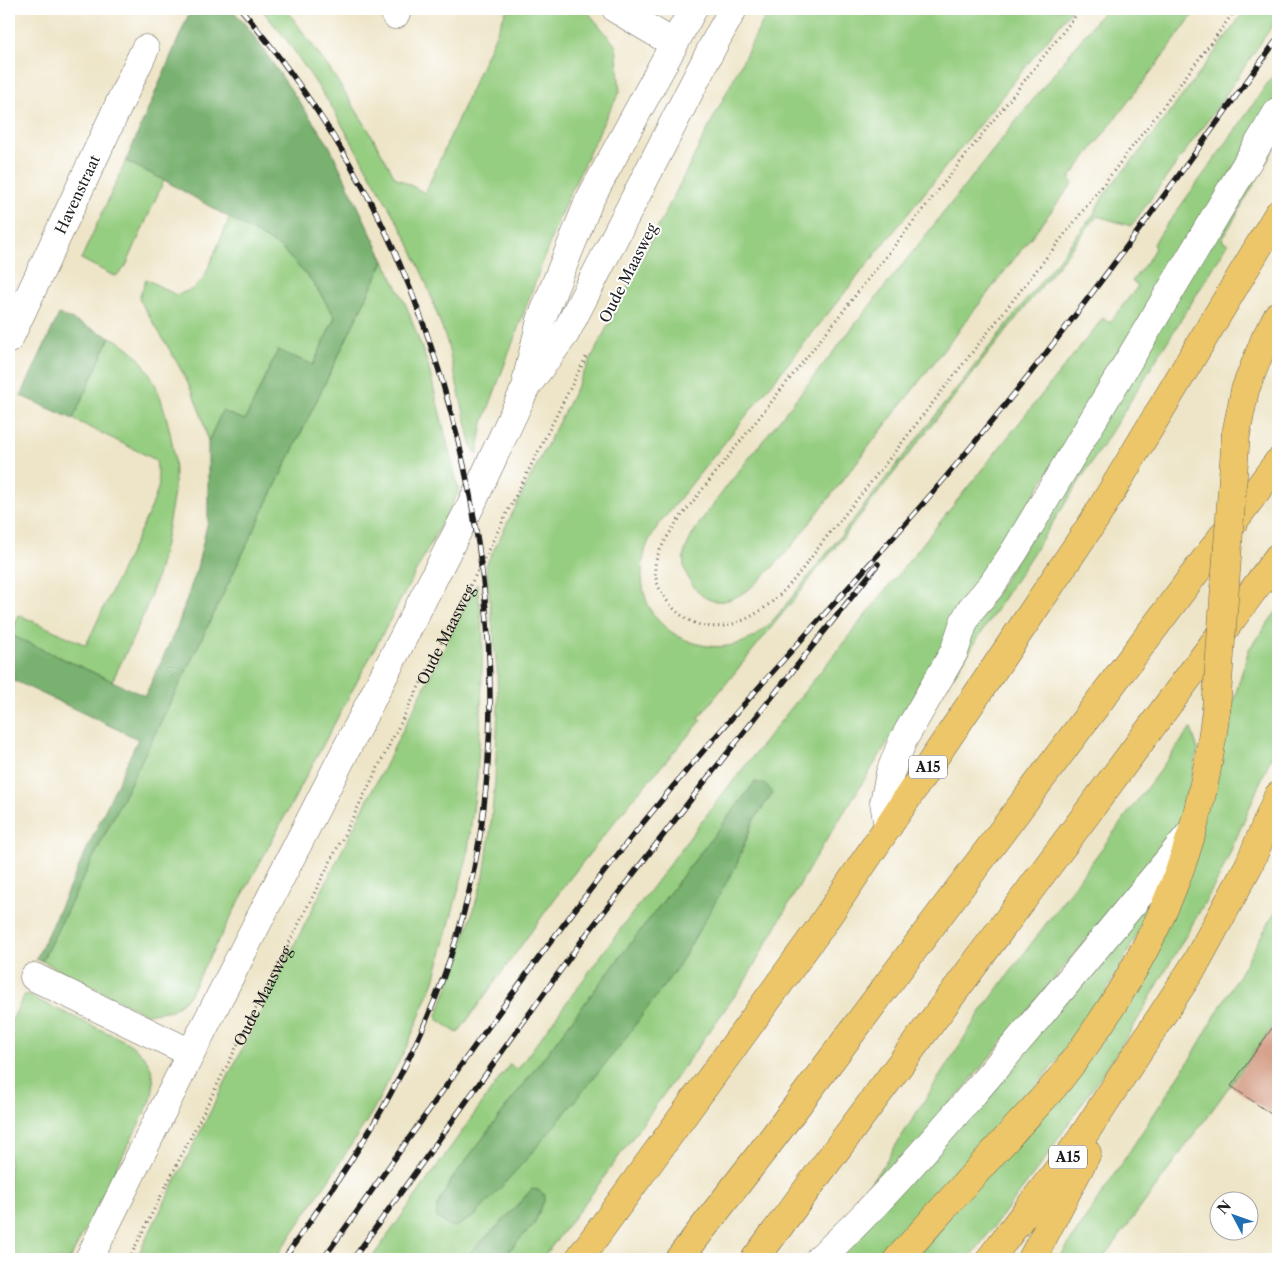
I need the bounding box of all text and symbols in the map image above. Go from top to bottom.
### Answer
street label: Havenstraat [50,151,104,237]
street label: Oude Maasweg [595,220,661,326]
street label: Oude Maasweg [412,582,478,687]
road number: A15 [909,756,947,779]
street label: Oude Maasweg [229,943,295,1049]
road number: A15 [1049,1146,1087,1168]
north arrow [1210,1190,1260,1240]
text: N [1213,1197,1235,1218]

